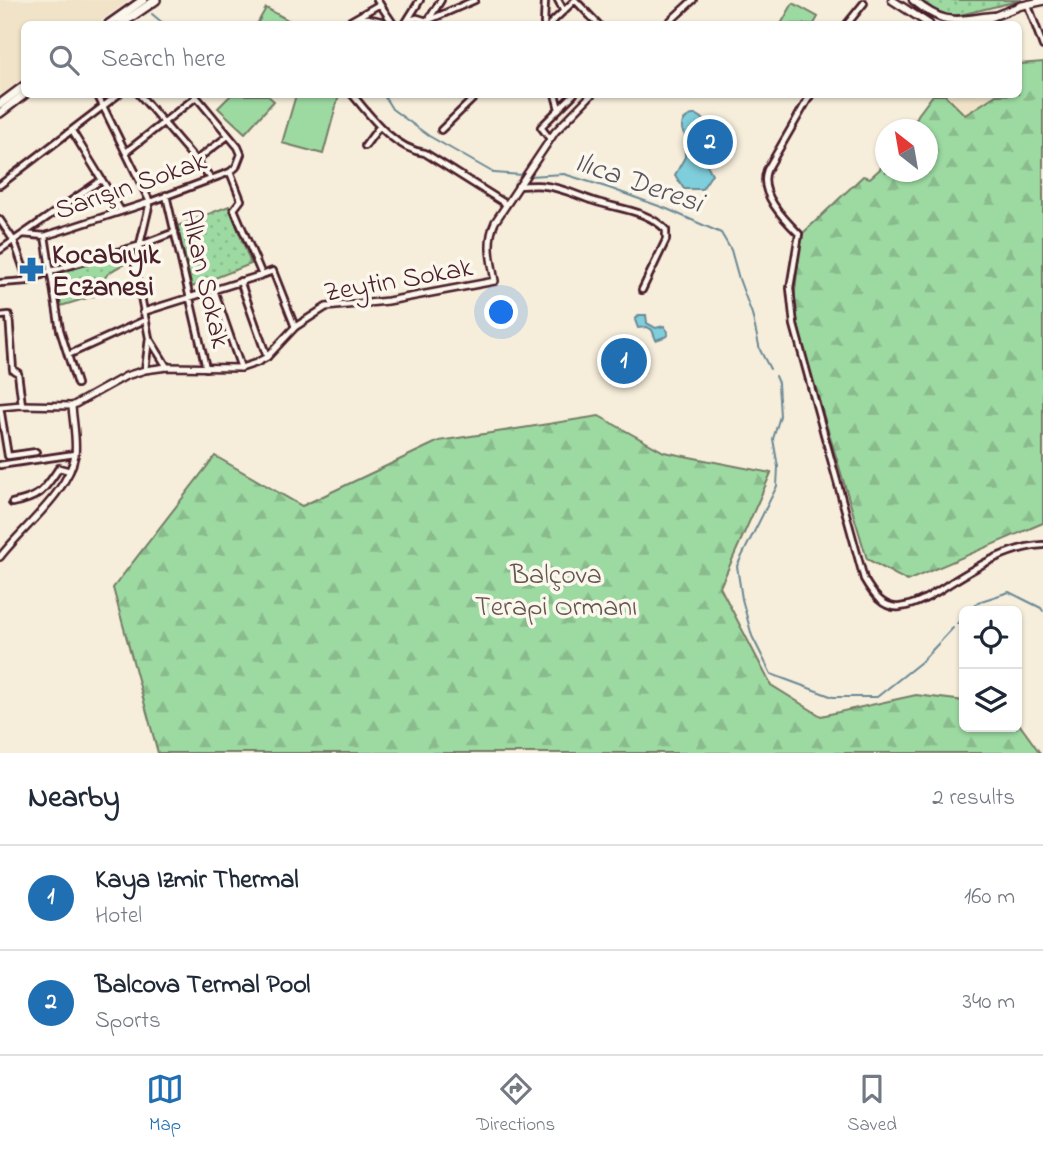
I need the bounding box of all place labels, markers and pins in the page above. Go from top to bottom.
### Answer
pin: 2 [687,116,733,168]
place label: Kocabıyık Eczanesi [52,236,161,309]
pharmacy icon: Kocabıyık Eczanesi [18,255,46,283]
pin: 1 [601,335,647,387]

